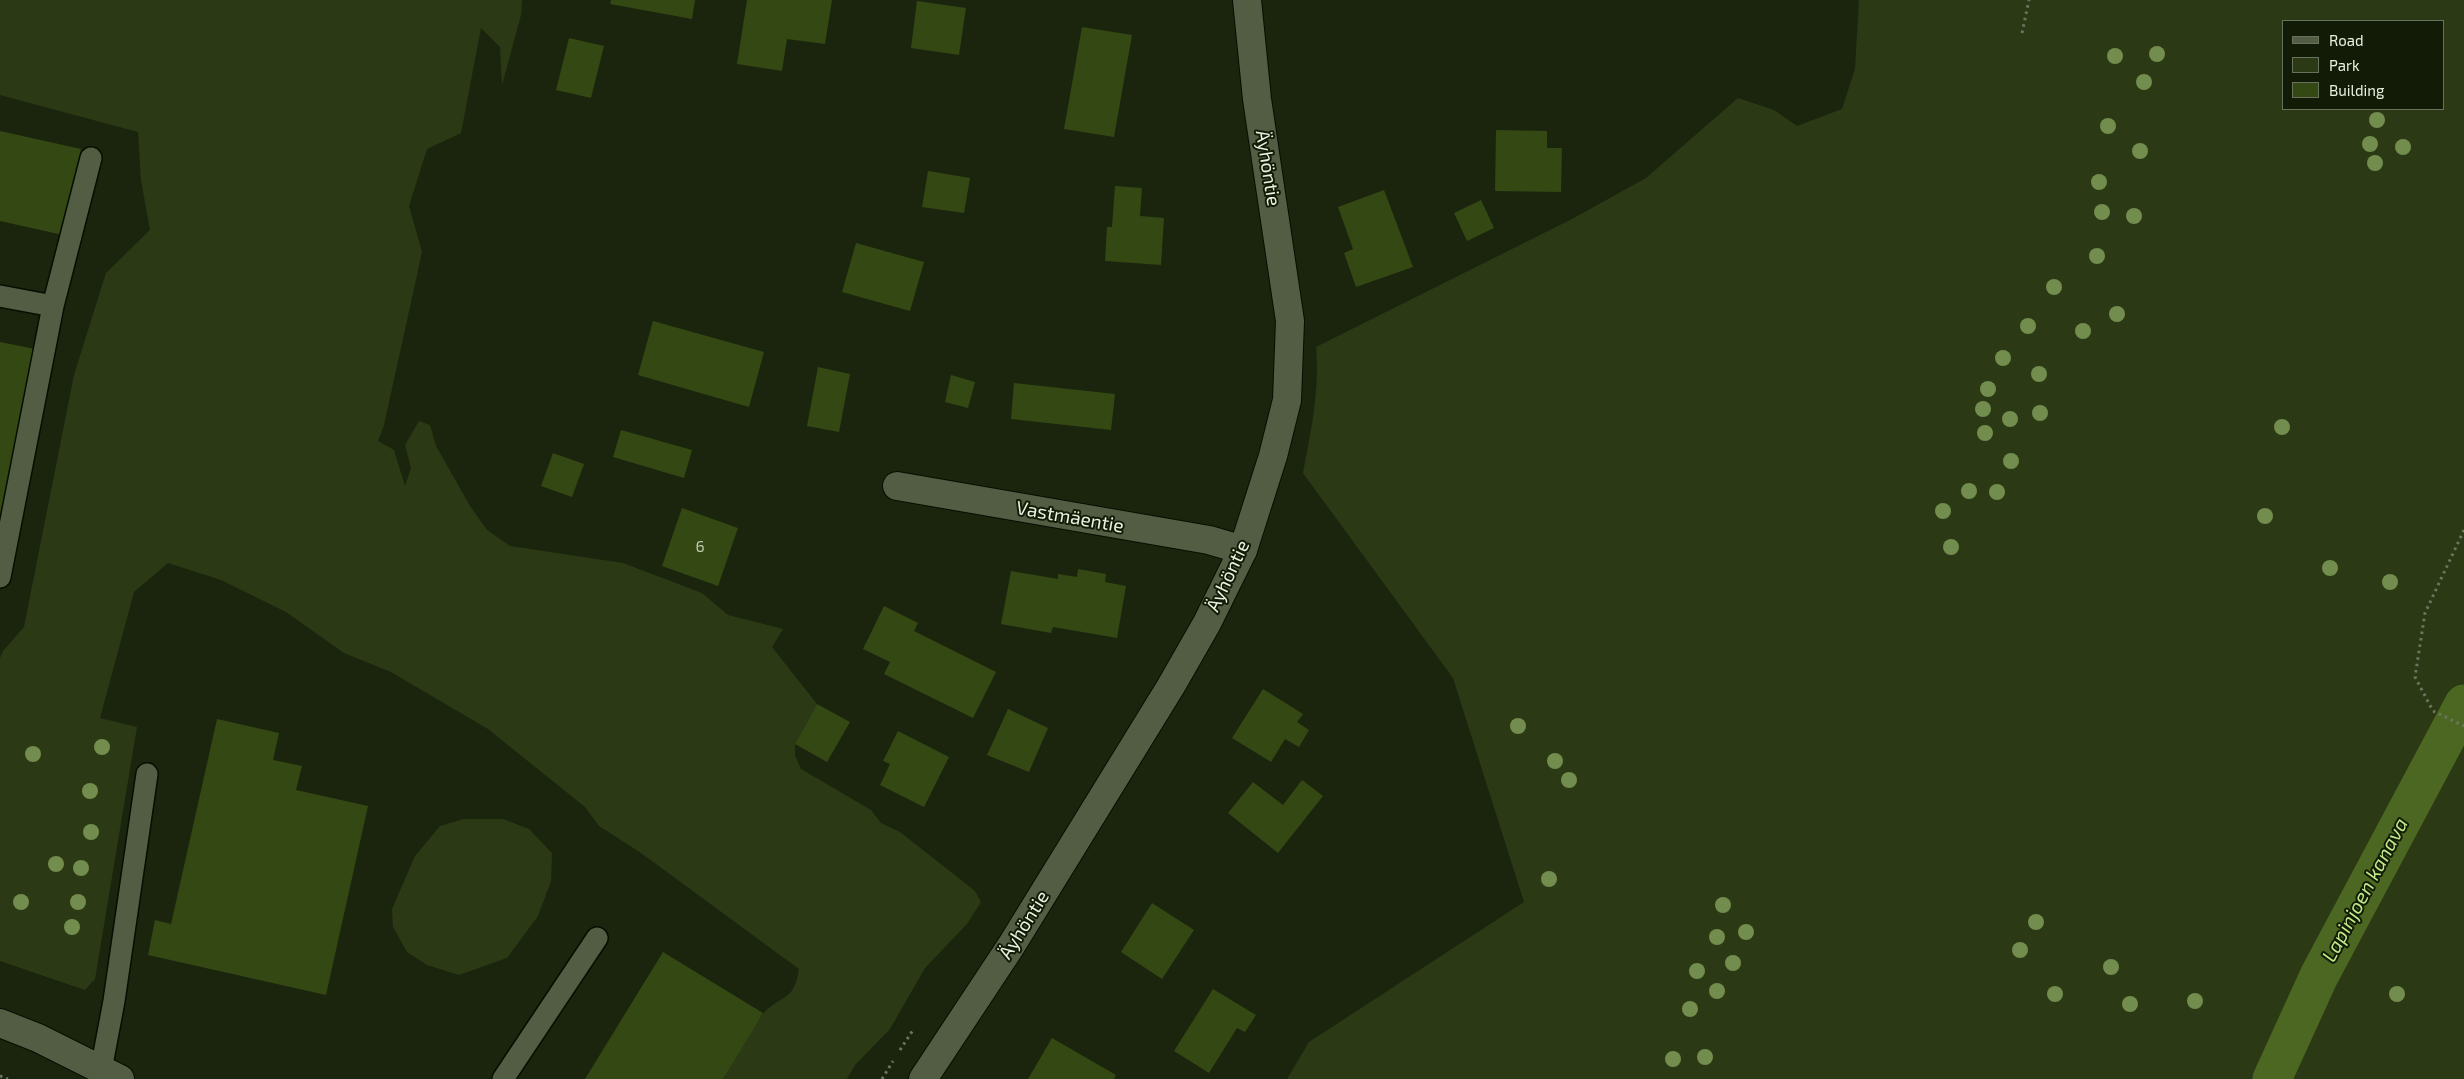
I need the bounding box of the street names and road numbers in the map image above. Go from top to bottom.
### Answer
street label: Äyhöntie [1251,128,1285,208]
street label: Vastmäentie [1014,496,1126,538]
street label: Äyhöntie [1201,537,1255,615]
street label: Äyhöntie [994,887,1054,963]

